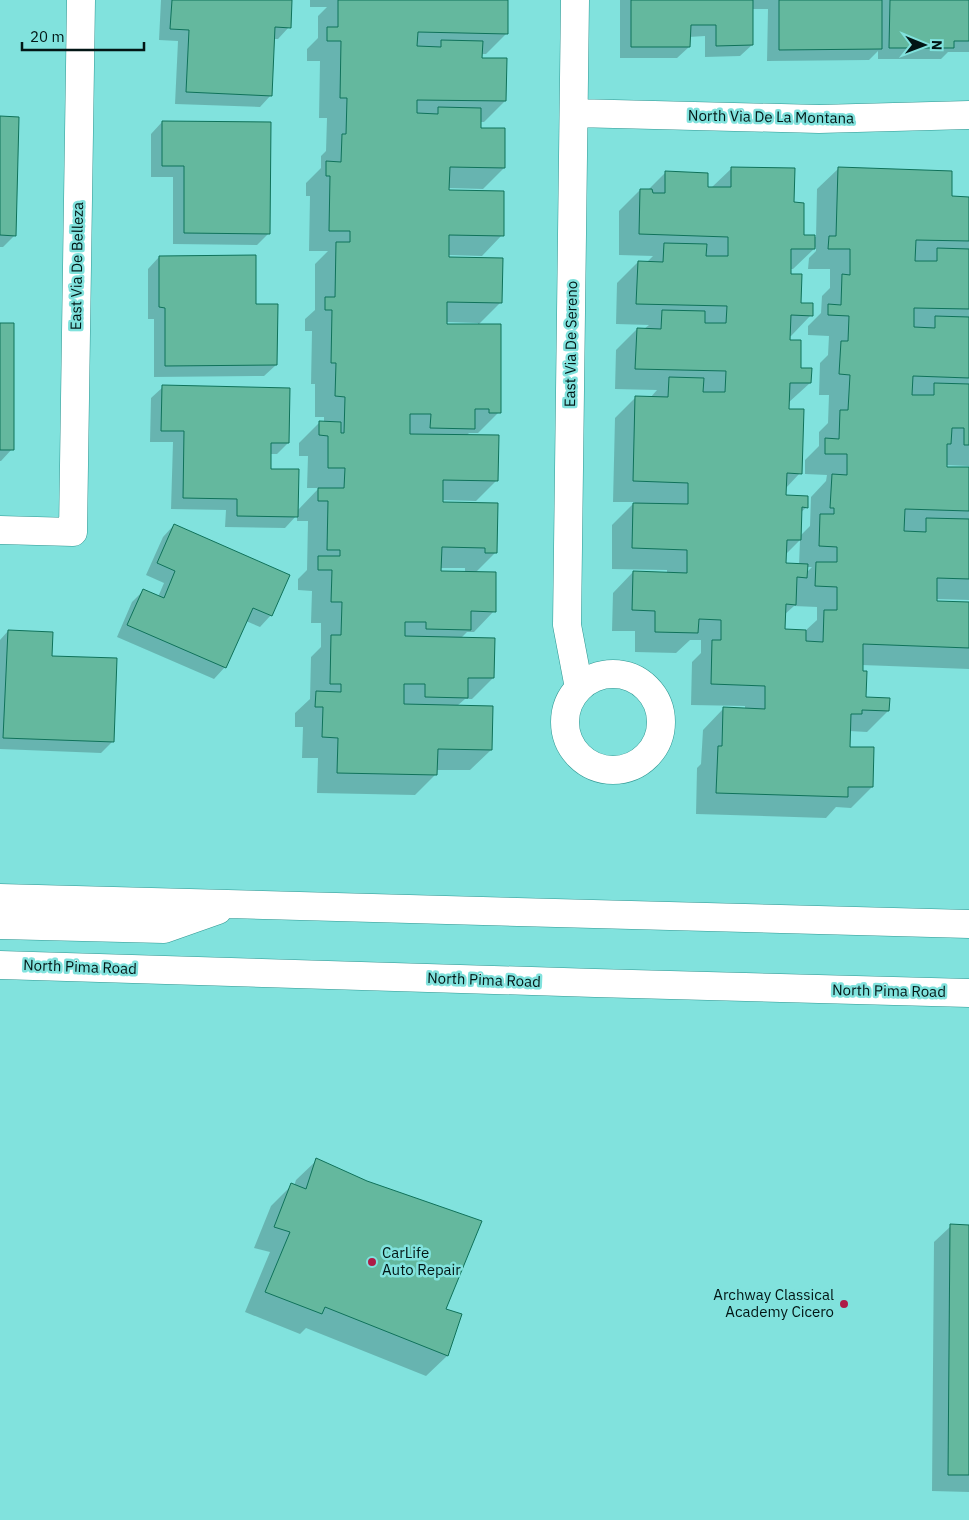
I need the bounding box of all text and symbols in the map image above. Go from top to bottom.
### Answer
scale bar [22,20,145,52]
north arrow [899,20,949,70]
text: 20 m [30,27,65,46]
text: N [928,40,946,50]
street label: North Via De La Montana [688,106,854,127]
street label: East Via De Belleza [66,202,87,330]
street label: East Via De Sereno [560,281,581,407]
street label: North Pima Road [23,955,137,978]
street label: North Pima Road [427,968,541,991]
street label: North Pima Road [832,980,946,1001]
place label: CarLife Auto Repair [382,1243,461,1279]
marker: CarLife Auto Repair [366,1256,378,1268]
place label: Archway Classical Academy Cicero [713,1285,834,1321]
marker: Archway Classical Academy Cicero [838,1298,850,1310]

